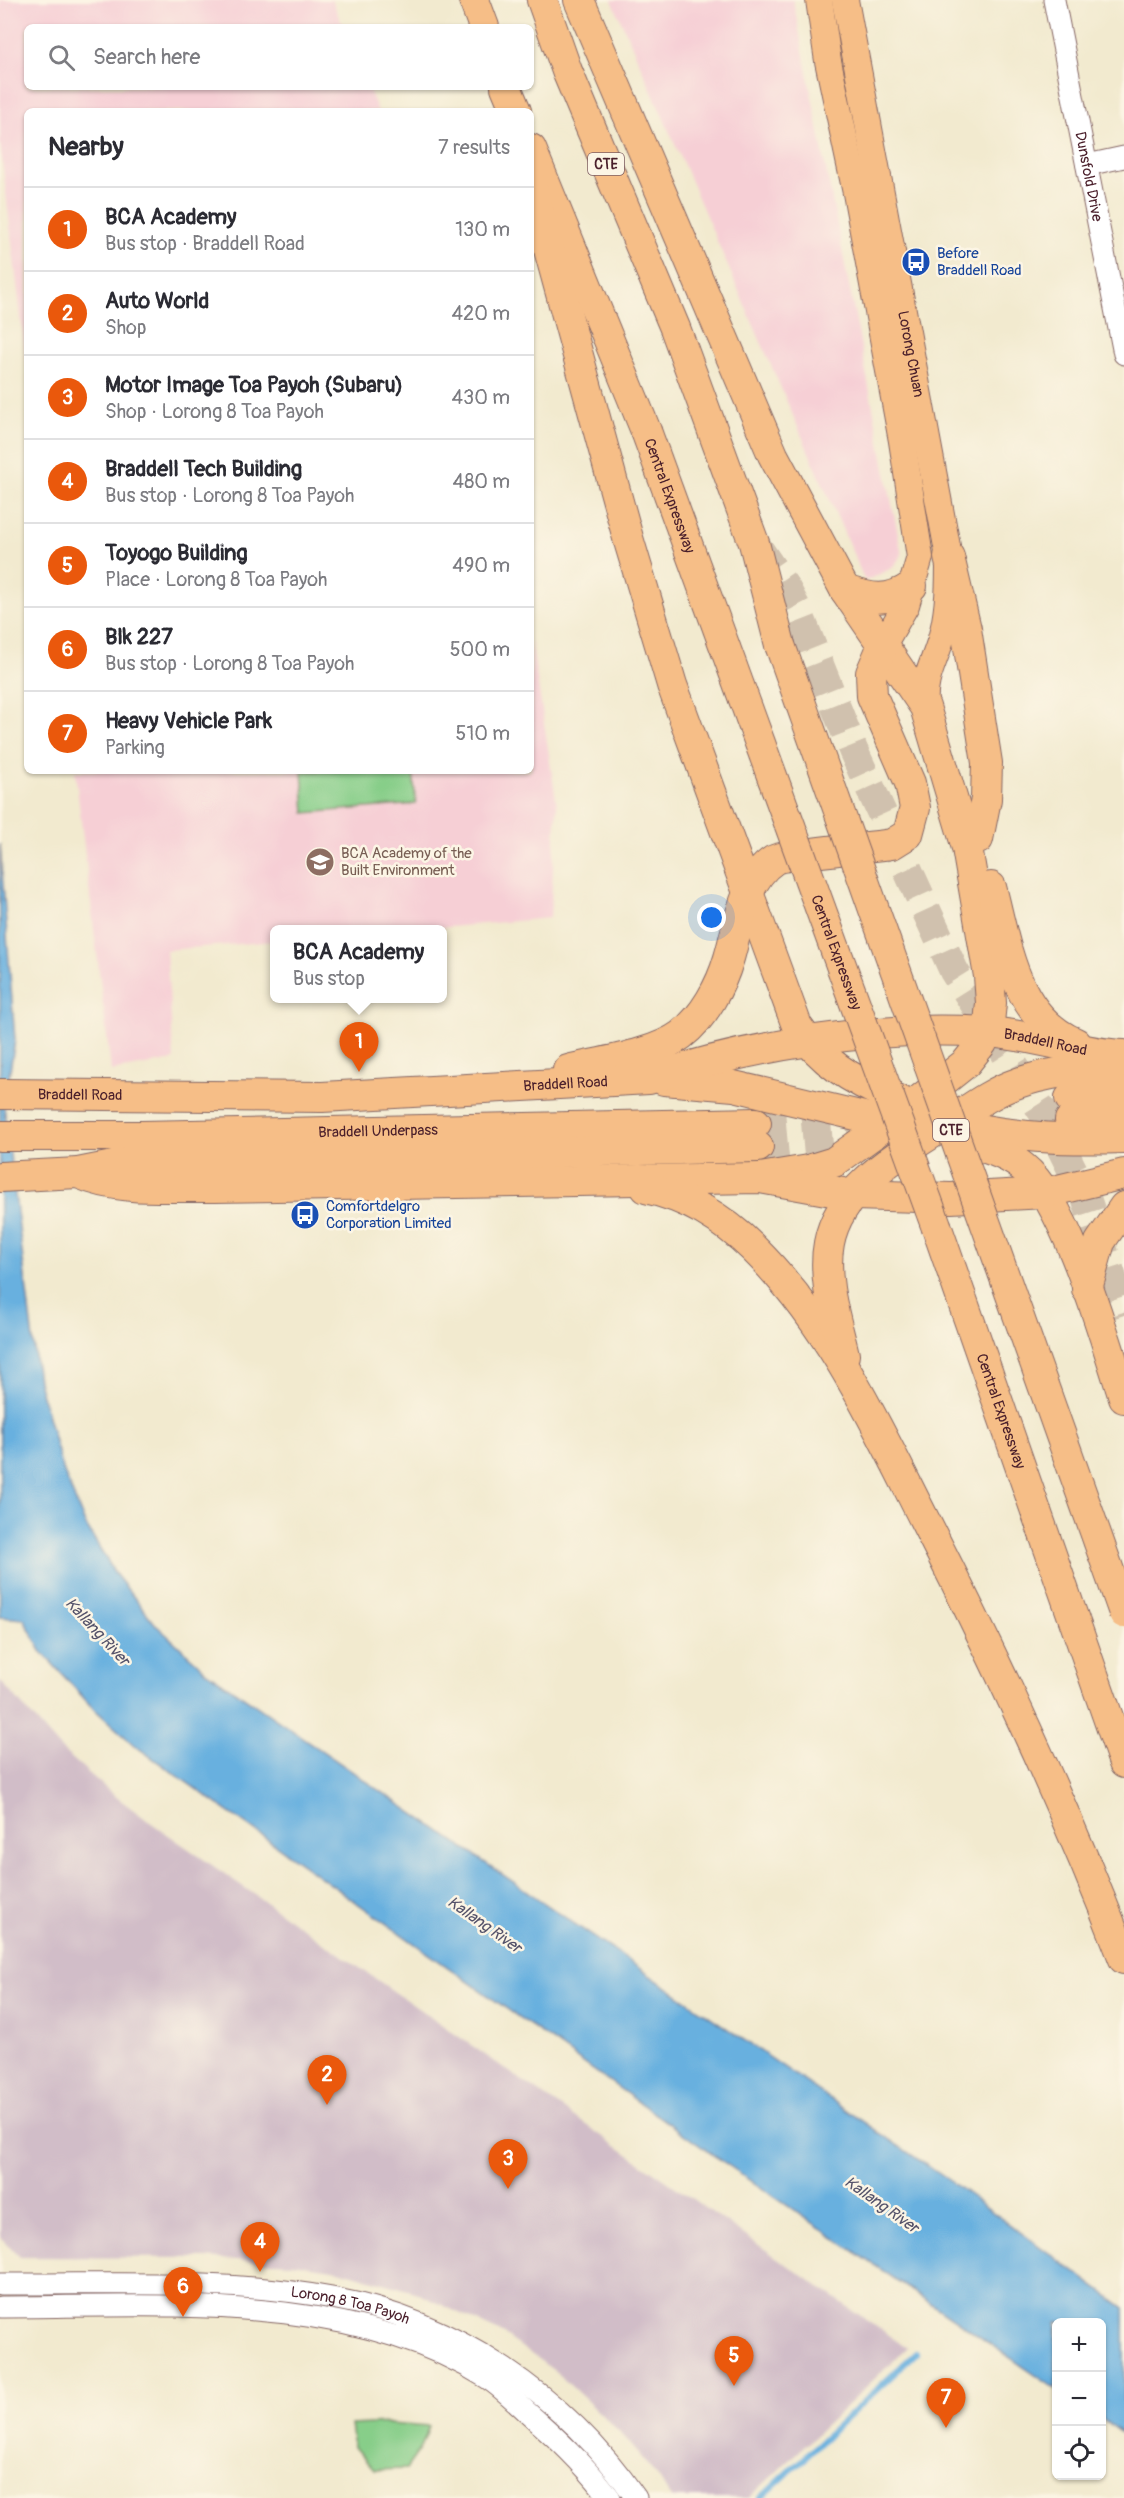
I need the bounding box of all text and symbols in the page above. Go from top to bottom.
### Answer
search box [24,24,534,90]
icon: search [45,41,78,74]
text: Search here [93,43,200,71]
street label: Dunsfold Drive [1070,130,1107,224]
text: Nearby [48,131,124,163]
text: 7 results [438,135,510,160]
road number: CTE [588,153,624,175]
text: BCA Academy [105,203,236,231]
text: 1 [64,217,71,242]
text: 130 m [455,217,510,242]
text: Bus stop · Braddell Road [105,231,305,256]
place label: Before Braddell Road [937,244,1022,280]
bus stop icon: Before Braddell Road [900,246,932,278]
text: Auto World [105,287,209,315]
text: 2 [62,301,73,326]
text: 420 m [451,301,510,326]
street label: Lorong Chuan [893,309,928,399]
text: Shop [105,315,146,340]
text: Motor Image Toa Payoh (Subaru) [105,371,403,399]
text: 3 [62,385,73,410]
text: 430 m [451,385,510,410]
text: Shop · Lorong 8 Toa Payoh [105,399,324,424]
street label: Central Expressway [640,436,699,557]
text: Braddell Tech Building [105,455,302,483]
text: 4 [62,469,73,494]
text: 480 m [453,469,510,494]
text: Bus stop · Lorong 8 Toa Payoh [105,483,354,508]
text: Toyogo Building [105,539,248,567]
text: 5 [62,553,73,578]
text: 490 m [452,553,510,578]
text: Place · Lorong 8 Toa Payoh [105,567,327,592]
text: Blk 227 [105,623,173,651]
text: 6 [62,637,73,662]
text: 500 m [450,637,510,662]
text: Bus stop · Lorong 8 Toa Payoh [105,651,354,676]
text: Heavy Vehicle Park [105,707,272,735]
text: 7 [62,721,73,746]
text: 510 m [456,721,510,746]
text: Parking [105,735,165,760]
place label: BCA Academy of the Built Environment [341,844,472,880]
school or university icon: BCA Academy of the Built Environment [304,846,336,878]
street label: Central Expressway [806,892,866,1013]
your location [697,903,726,932]
popup [270,925,447,1003]
text: BCA Academy [293,938,424,966]
text: Bus stop [293,966,365,991]
pin: 1 [340,1022,378,1072]
street label: Braddell Road [1002,1025,1089,1060]
street label: Braddell Road [523,1072,608,1096]
street label: Braddell Road [38,1085,122,1105]
road number: CTE [933,1119,969,1141]
street label: Braddell Underpass [318,1121,438,1142]
place label: Comfortdelgro Corporation Limited [326,1197,452,1233]
bus stop icon: Comfortdelgro Corporation Limited [289,1199,321,1231]
street label: Central Expressway [972,1351,1030,1472]
water label: Kallang River [61,1594,135,1671]
water label: Kallang River [444,1892,527,1959]
pin: 2 [308,2056,346,2105]
pin: 3 [488,2140,528,2189]
water label: Kallang River [841,2172,924,2239]
pin: 4 [240,2222,280,2272]
pin: 6 [164,2268,202,2317]
street label: Lorong 8 Toa Payoh [290,2283,412,2329]
map controls [1052,2318,1106,2480]
button: + [1052,2318,1106,2372]
pin: 5 [714,2336,754,2386]
button: − [1052,2372,1106,2426]
pin: 7 [926,2378,966,2428]
button: locate [1052,2426,1106,2480]

